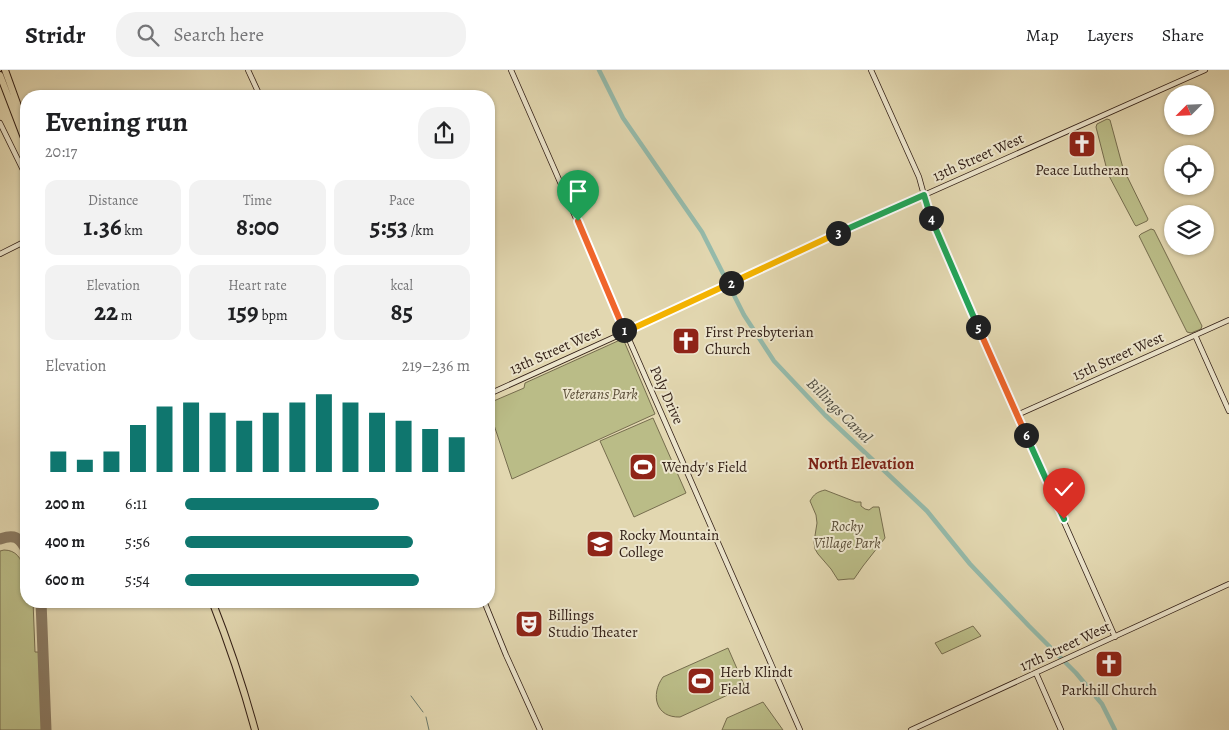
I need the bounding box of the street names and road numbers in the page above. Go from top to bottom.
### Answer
street label: 13th Street West [929,128,1027,186]
street label: 13th Street West [506,321,604,379]
street label: 15th Street West [1069,327,1167,385]
street label: Poly Drive [645,363,689,428]
street label: 17th Street West [1016,616,1114,676]

